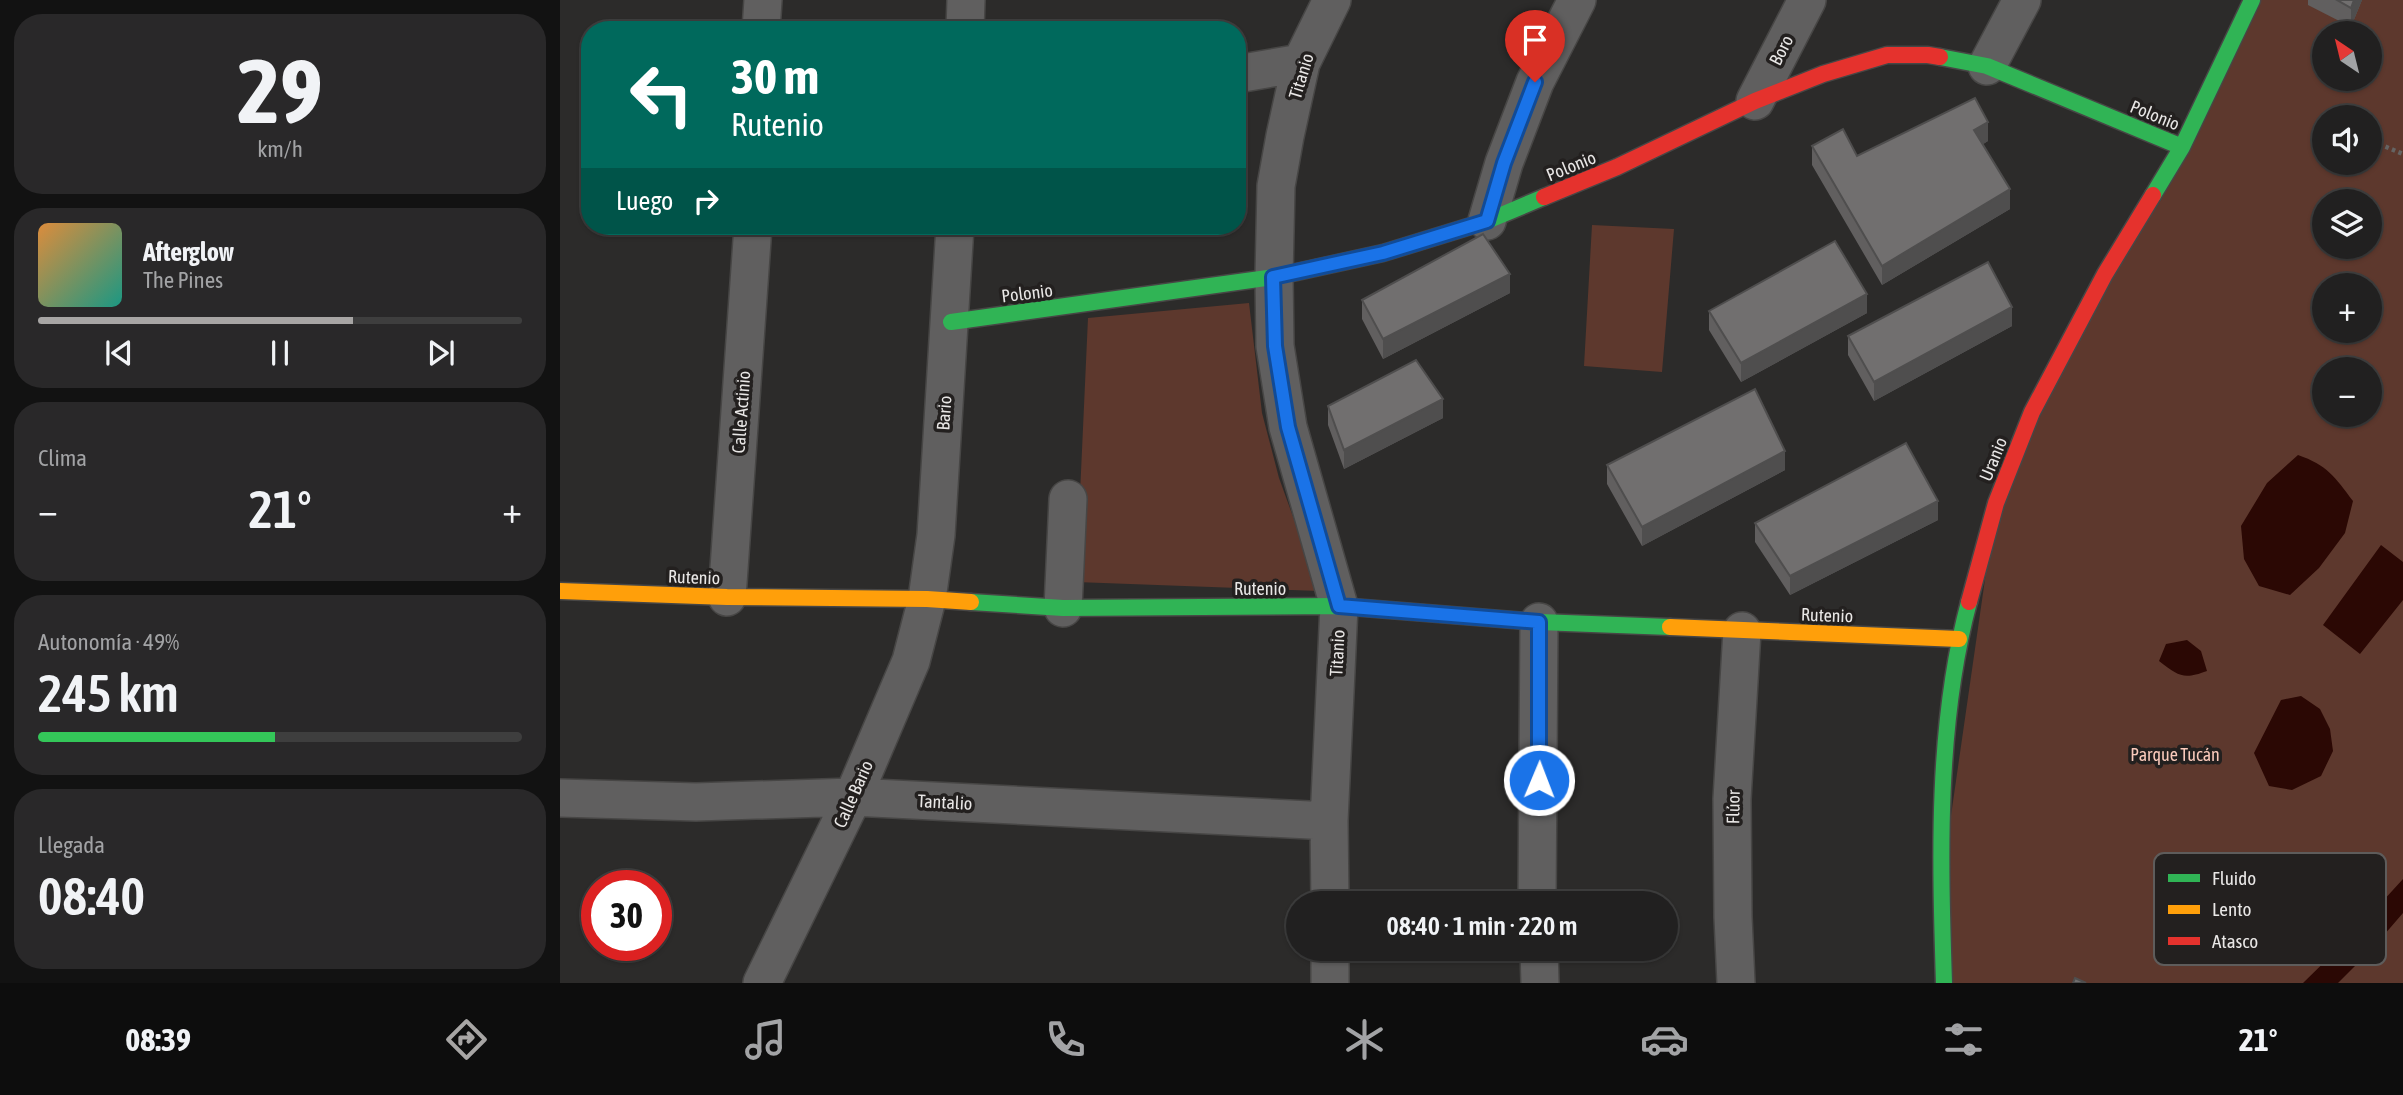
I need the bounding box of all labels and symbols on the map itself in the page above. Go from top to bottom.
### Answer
pin [1505,10,1565,82]
north arrow [2312,21,2382,91]
street label: Boro [1765,32,1797,68]
street label: Titanio [1284,51,1318,101]
street label: Polonio [2127,96,2183,134]
street label: Polonio [1543,147,1599,185]
street label: Polonio [1000,279,1054,307]
street label: Calle Actinio [728,370,754,454]
street label: Bario [932,395,956,431]
street label: Uranio [1975,434,2011,484]
street label: Rutenio [668,566,720,588]
street label: Rutenio [1234,578,1286,599]
street label: Rutenio [1801,604,1853,626]
street label: Titanio [1325,629,1349,677]
position arrow [1502,743,1576,817]
park label: Parque Tucán [2130,744,2220,765]
street label: Calle Bario [829,757,877,831]
street label: Flúor [1722,789,1744,824]
street label: Tantalio [917,790,973,814]
legend [2154,853,2386,965]
text: Fluido [2212,867,2256,889]
speed limit sign: 30 [581,870,672,961]
text: Lento [2212,898,2251,920]
text: Atasco [2212,930,2258,952]

